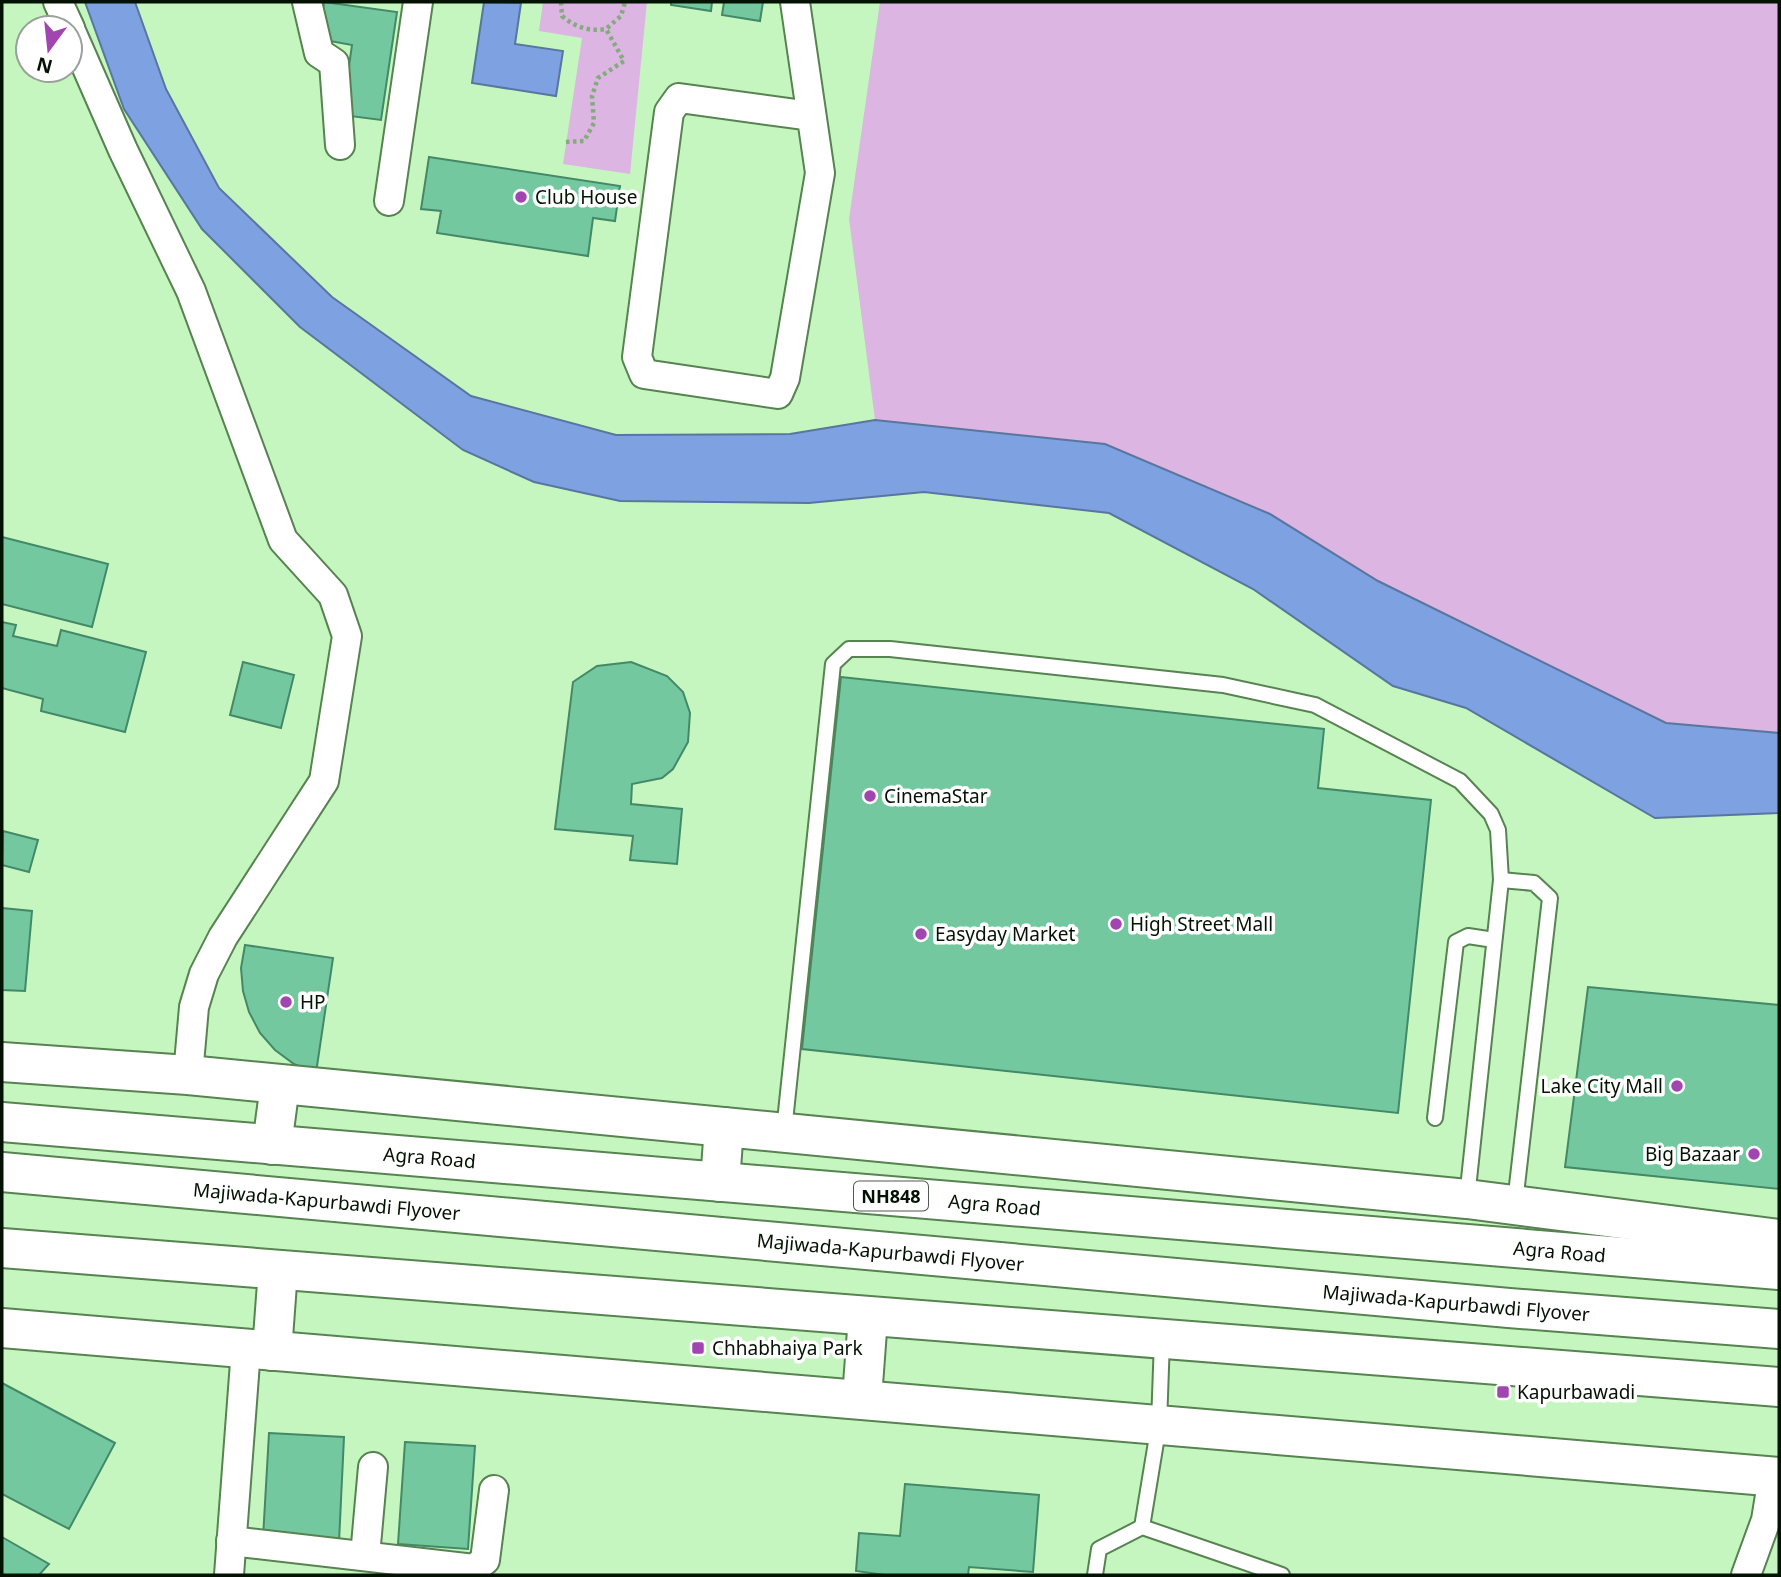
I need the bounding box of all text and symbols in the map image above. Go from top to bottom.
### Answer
north arrow [14,14,84,84]
text: N [34,51,55,80]
place label: Club House [535,184,637,210]
marker: Club House [513,189,529,205]
place label: CinemaStar [884,783,988,809]
marker: CinemaStar [862,788,878,804]
place label: High Street Mall [1130,911,1273,937]
marker: High Street Mall [1108,916,1124,932]
place label: Easyday Market [935,921,1076,947]
marker: Easyday Market [913,926,929,942]
place label: HP [300,989,326,1015]
marker: HP [278,994,294,1010]
place label: Lake City Mall [1540,1073,1663,1099]
marker: Lake City Mall [1669,1078,1685,1094]
street label: Agra Road [382,1141,477,1174]
place label: Big Bazaar [1645,1141,1740,1167]
marker: Big Bazaar [1746,1146,1762,1162]
street label: Majiwada-Kapurbawdi Flyover [192,1176,462,1226]
road number: NH848 [854,1182,928,1210]
street label: Agra Road [947,1188,1042,1221]
street label: Majiwada-Kapurbawdi Flyover [756,1227,1025,1277]
street label: Agra Road [1512,1235,1607,1269]
street label: Majiwada-Kapurbawdi Flyover [1321,1278,1591,1327]
place label: Chhabhaiya Park [712,1335,863,1361]
marker: Chhabhaiya Park [690,1340,706,1356]
place label: Kapurbawadi [1517,1379,1635,1405]
marker: Kapurbawadi [1495,1384,1511,1400]

